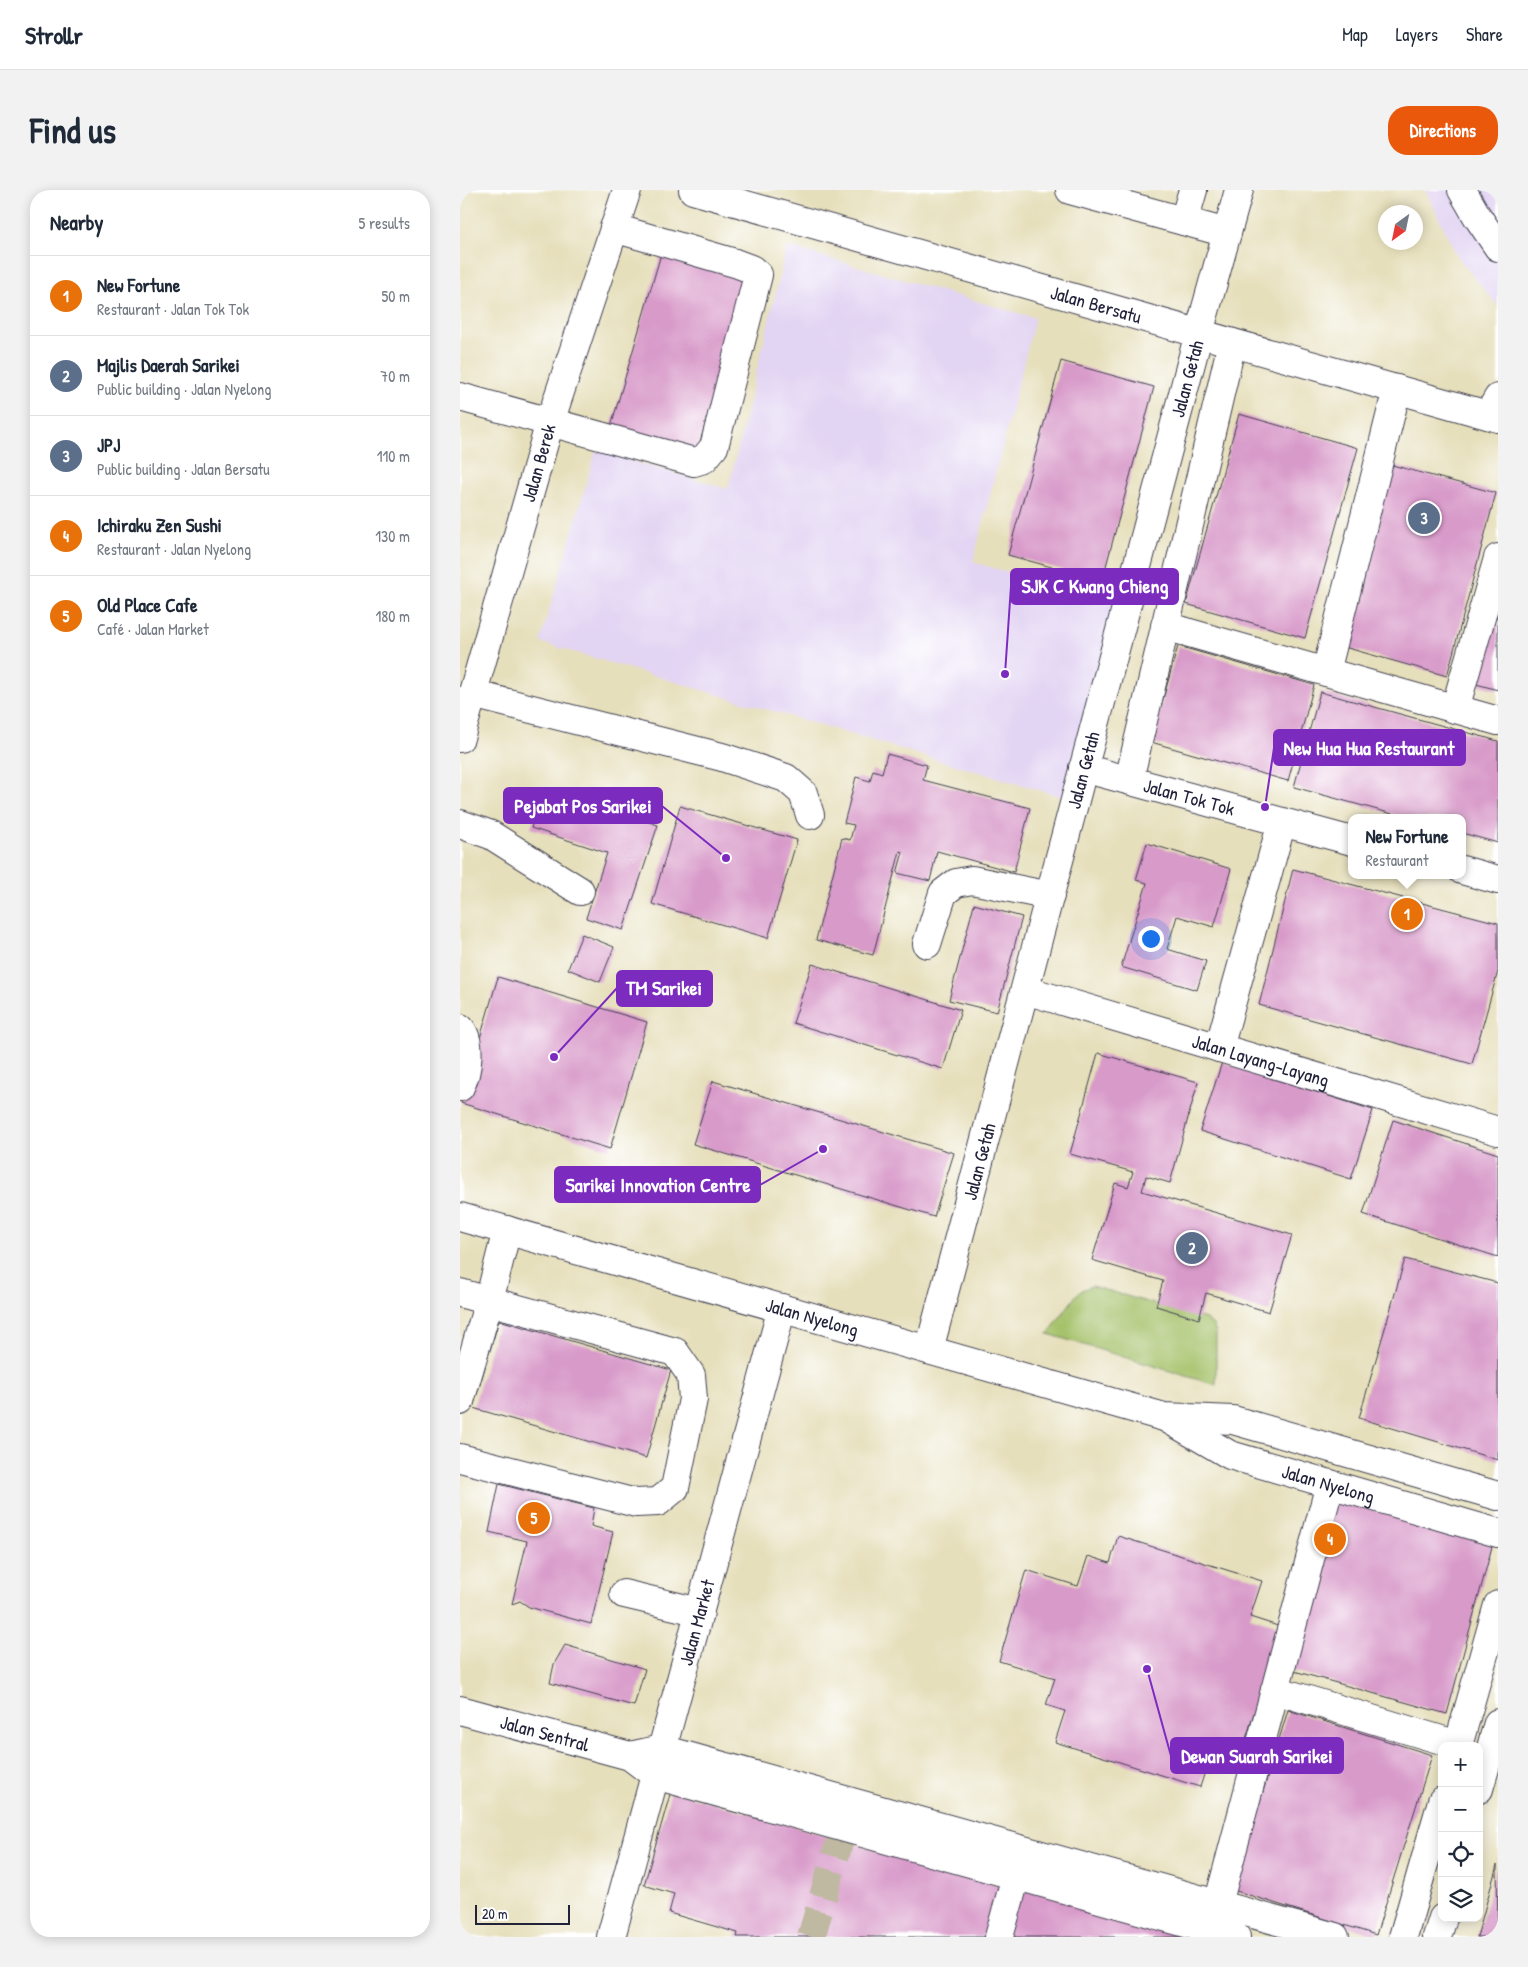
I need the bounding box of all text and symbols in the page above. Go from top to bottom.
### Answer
text: Strollr [25,19,83,51]
text: Map [1342,22,1368,47]
text: Layers [1396,22,1438,47]
text: Share [1466,22,1503,47]
button: Directions [1388,106,1498,155]
text: Find us [30,107,116,154]
north arrow [1378,205,1423,250]
text: Nearby [50,208,103,237]
text: 5 results [359,212,410,234]
text: New Fortune [97,272,180,298]
street label: Jalan Bersatu [1048,279,1145,330]
text: 1 [63,285,69,307]
text: 50 m [382,285,410,307]
text: Restaurant · Jalan Tok Tok [97,298,249,320]
street label: Jalan Getah [1164,337,1210,420]
text: Majlis Daerah Sarikei [97,352,240,378]
text: 2 [62,365,70,387]
text: 70 m [380,365,410,387]
text: Public building · Jalan Nyelong [97,378,271,400]
street label: Jalan Berek [515,421,562,505]
text: JPJ [97,432,120,458]
text: 3 [62,445,70,467]
text: 110 m [377,445,410,467]
text: Public building · Jalan Bersatu [97,458,270,480]
pin: 3 [1408,499,1440,537]
text: Ichiraku Zen Sushi [97,512,222,538]
text: 4 [63,525,69,547]
text: 130 m [375,525,410,547]
text: Restaurant · Jalan Nyelong [97,538,251,560]
callout: SJK C Kwang Chieng [1011,569,1178,604]
text: SJK C Kwang Chieng [1021,572,1169,600]
text: Old Place Cafe [97,592,198,618]
text: 5 [63,605,69,627]
text: 180 m [376,605,410,627]
text: Café · Jalan Market [97,618,209,640]
street label: Jalan Getah [1060,729,1106,811]
callout: New Hua Hua Restaurant [1274,730,1465,765]
text: New Hua Hua Restaurant [1284,734,1456,761]
street label: Jalan Tok Tok [1141,772,1238,822]
callout: Pejabat Pos Sarikei [504,788,662,823]
text: Pejabat Pos Sarikei [514,792,652,819]
popup [1348,814,1466,879]
text: New Fortune [1365,823,1449,849]
text: Restaurant [1365,849,1429,871]
pin: 1 [1391,895,1423,933]
your location [1138,926,1164,952]
callout: TM Sarikei [617,971,712,1006]
text: TM Sarikei [625,974,702,1001]
street label: Jalan Layang-Layang [1189,1028,1332,1093]
street label: Jalan Getah [956,1120,1002,1203]
callout: Sarikei Innovation Centre [555,1167,760,1202]
text: Sarikei Innovation Centre [566,1171,750,1198]
pin: 2 [1176,1229,1208,1267]
street label: Jalan Nyelong [763,1291,862,1343]
street label: Jalan Nyelong [1279,1458,1378,1509]
pin: 5 [518,1499,550,1537]
pin: 4 [1314,1520,1346,1558]
street label: Jalan Market [672,1576,721,1668]
street label: Jalan Sentral [498,1709,593,1758]
callout: Dewan Suarah Sarikei [1171,1738,1343,1773]
text: Dewan Suarah Sarikei [1181,1742,1333,1769]
map controls [1438,1742,1483,1922]
button: + [1438,1742,1483,1787]
button: − [1438,1787,1483,1832]
button: locate [1438,1832,1483,1877]
button: layers [1438,1877,1483,1922]
scale bar [475,1902,570,1925]
text: 20 m [482,1904,508,1923]

